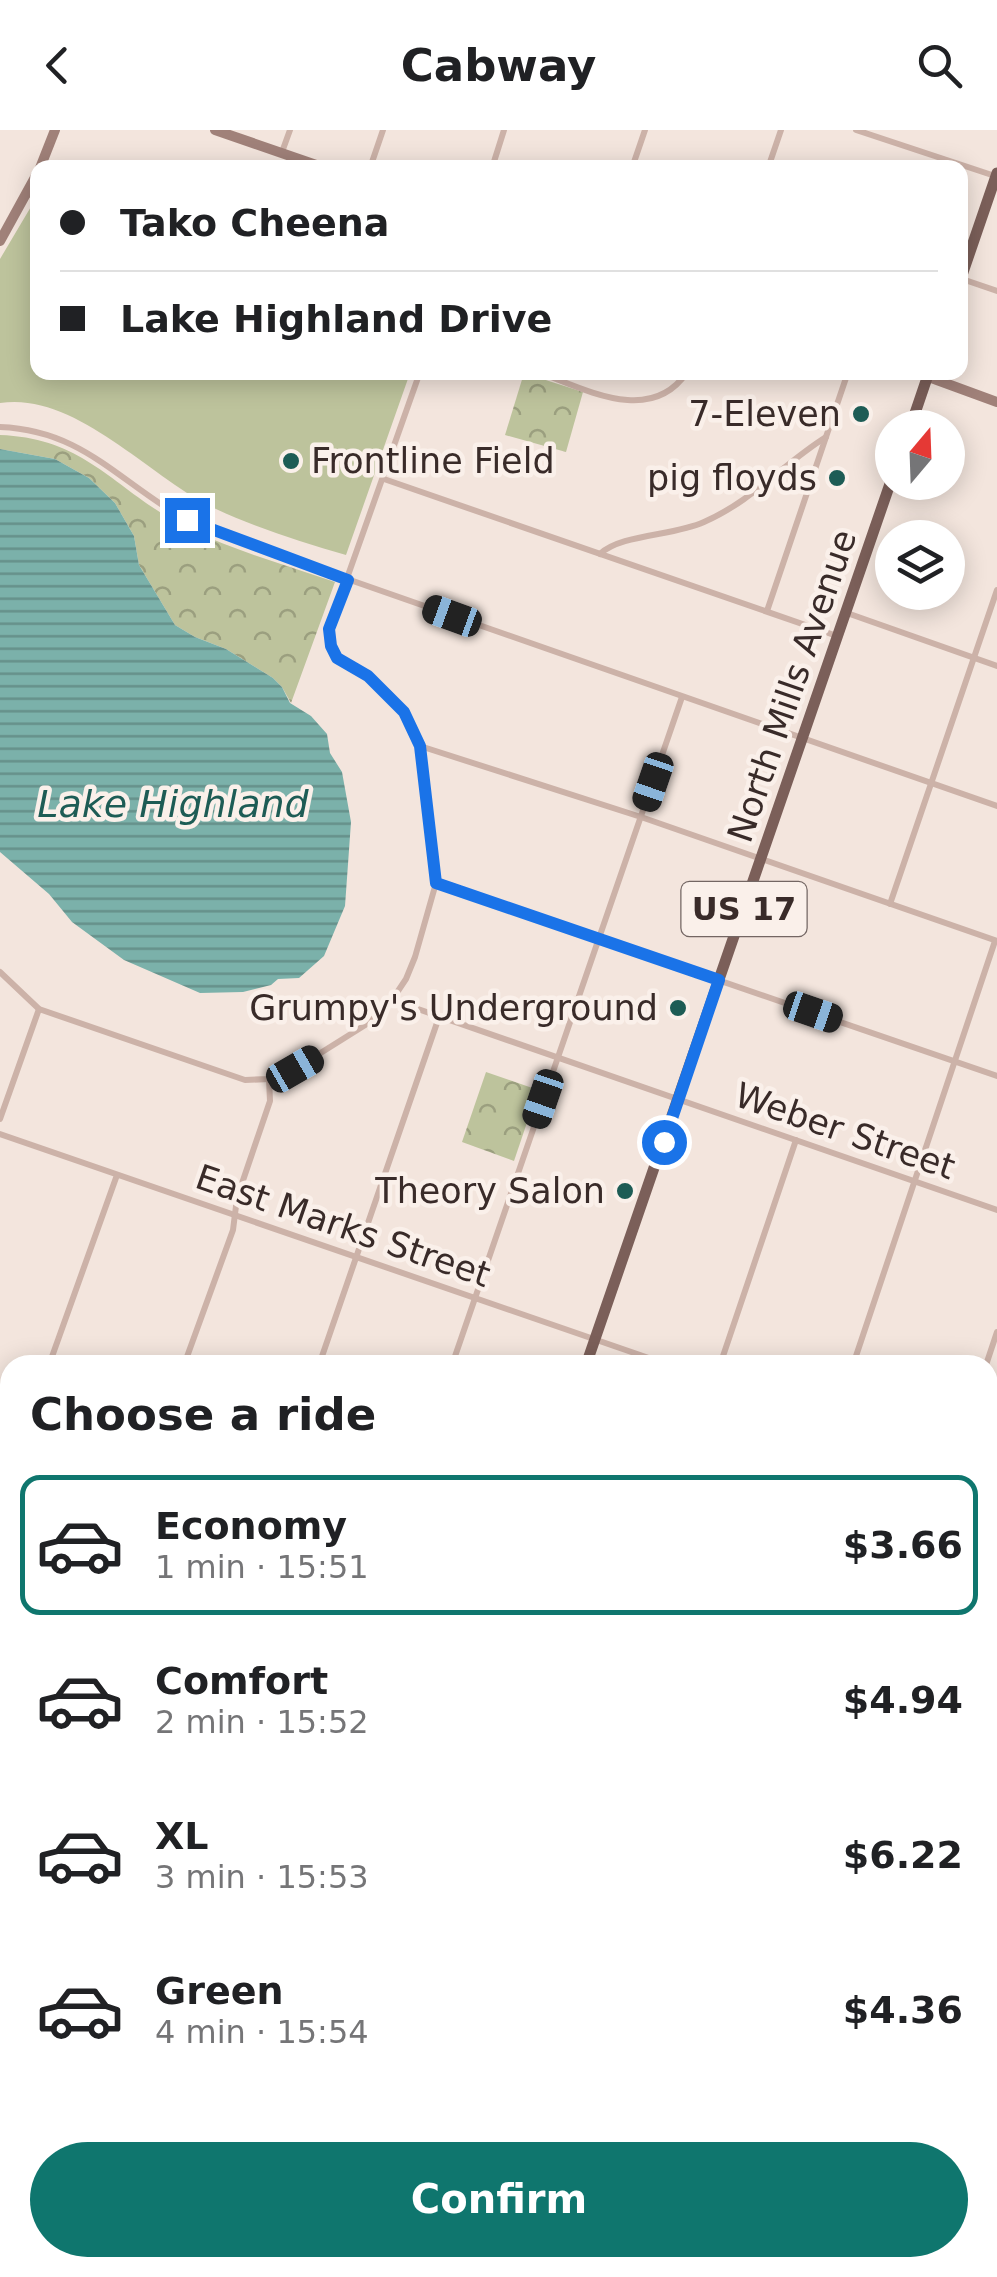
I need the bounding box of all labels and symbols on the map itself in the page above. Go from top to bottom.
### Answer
place label: 7-Eleven [688,394,841,434]
marker: 7-Eleven [850,403,872,425]
north arrow [875,410,965,500]
place label: Frontline Field [311,441,555,481]
marker: Frontline Field [280,450,302,472]
place label: pig floyds [647,458,817,498]
marker: pig floyds [826,467,848,489]
route end [165,498,210,543]
street label: North Mills Avenue [720,525,864,847]
car [419,592,485,640]
car [629,749,677,815]
water label: Lake Highland [37,782,310,826]
road number: US 17 [682,882,806,936]
place label: Grumpy's Underground [249,988,658,1028]
car [780,988,846,1036]
marker: Grumpy's Underground [667,997,689,1019]
car [262,1041,328,1097]
car [519,1066,567,1132]
street label: Weber Street [730,1075,960,1187]
route start [642,1120,687,1165]
street label: East Marks Street [191,1157,495,1295]
place label: Theory Salon [374,1171,605,1211]
marker: Theory Salon [614,1180,636,1202]

